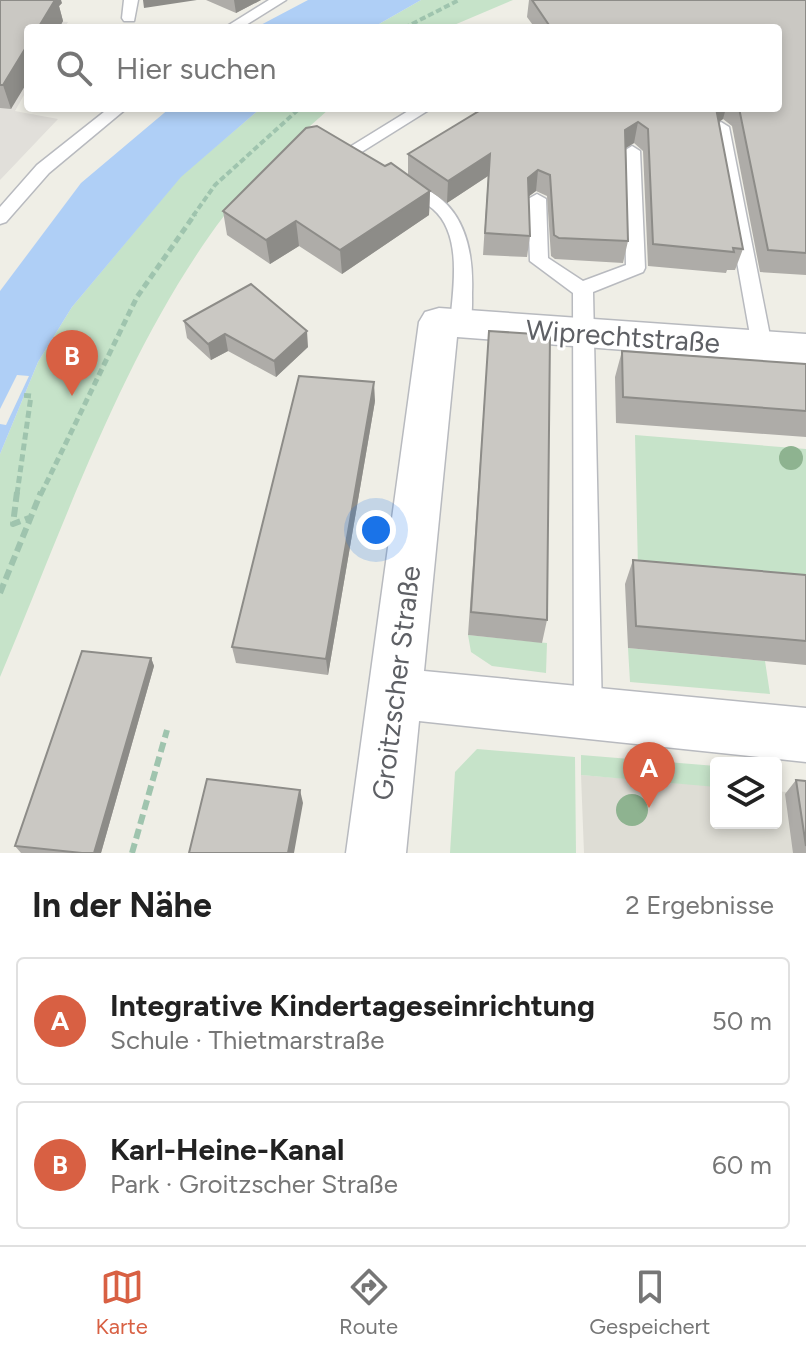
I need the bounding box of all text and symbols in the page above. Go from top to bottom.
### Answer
search box [24,24,782,112]
icon: search [52,46,96,90]
text: Hier suchen [116,50,276,87]
street label: Wiprechtstraße [525,312,721,360]
pin: B [46,330,98,396]
your location [356,510,396,550]
street label: Groitzscher Straße [365,564,427,802]
pin: A [623,742,675,808]
map controls [710,757,782,829]
button: layers [710,757,782,829]
text: In der Nähe [32,885,212,926]
text: 2 Ergebnisse [625,889,774,921]
text: Integrative Kindertageseinrichtung [110,987,595,1024]
text: A [51,1005,69,1037]
text: 50 m [712,1005,772,1037]
text: Schule · Thietmarstraße [110,1024,384,1056]
text: Karl-Heine-Kanal [110,1131,344,1168]
text: B [52,1149,68,1181]
text: 60 m [712,1149,772,1181]
text: Park · Groitzscher Straße [110,1168,398,1200]
tab: Karte [96,1265,148,1340]
tab: Route [339,1265,398,1340]
tab: Gespeichert [589,1265,710,1340]

